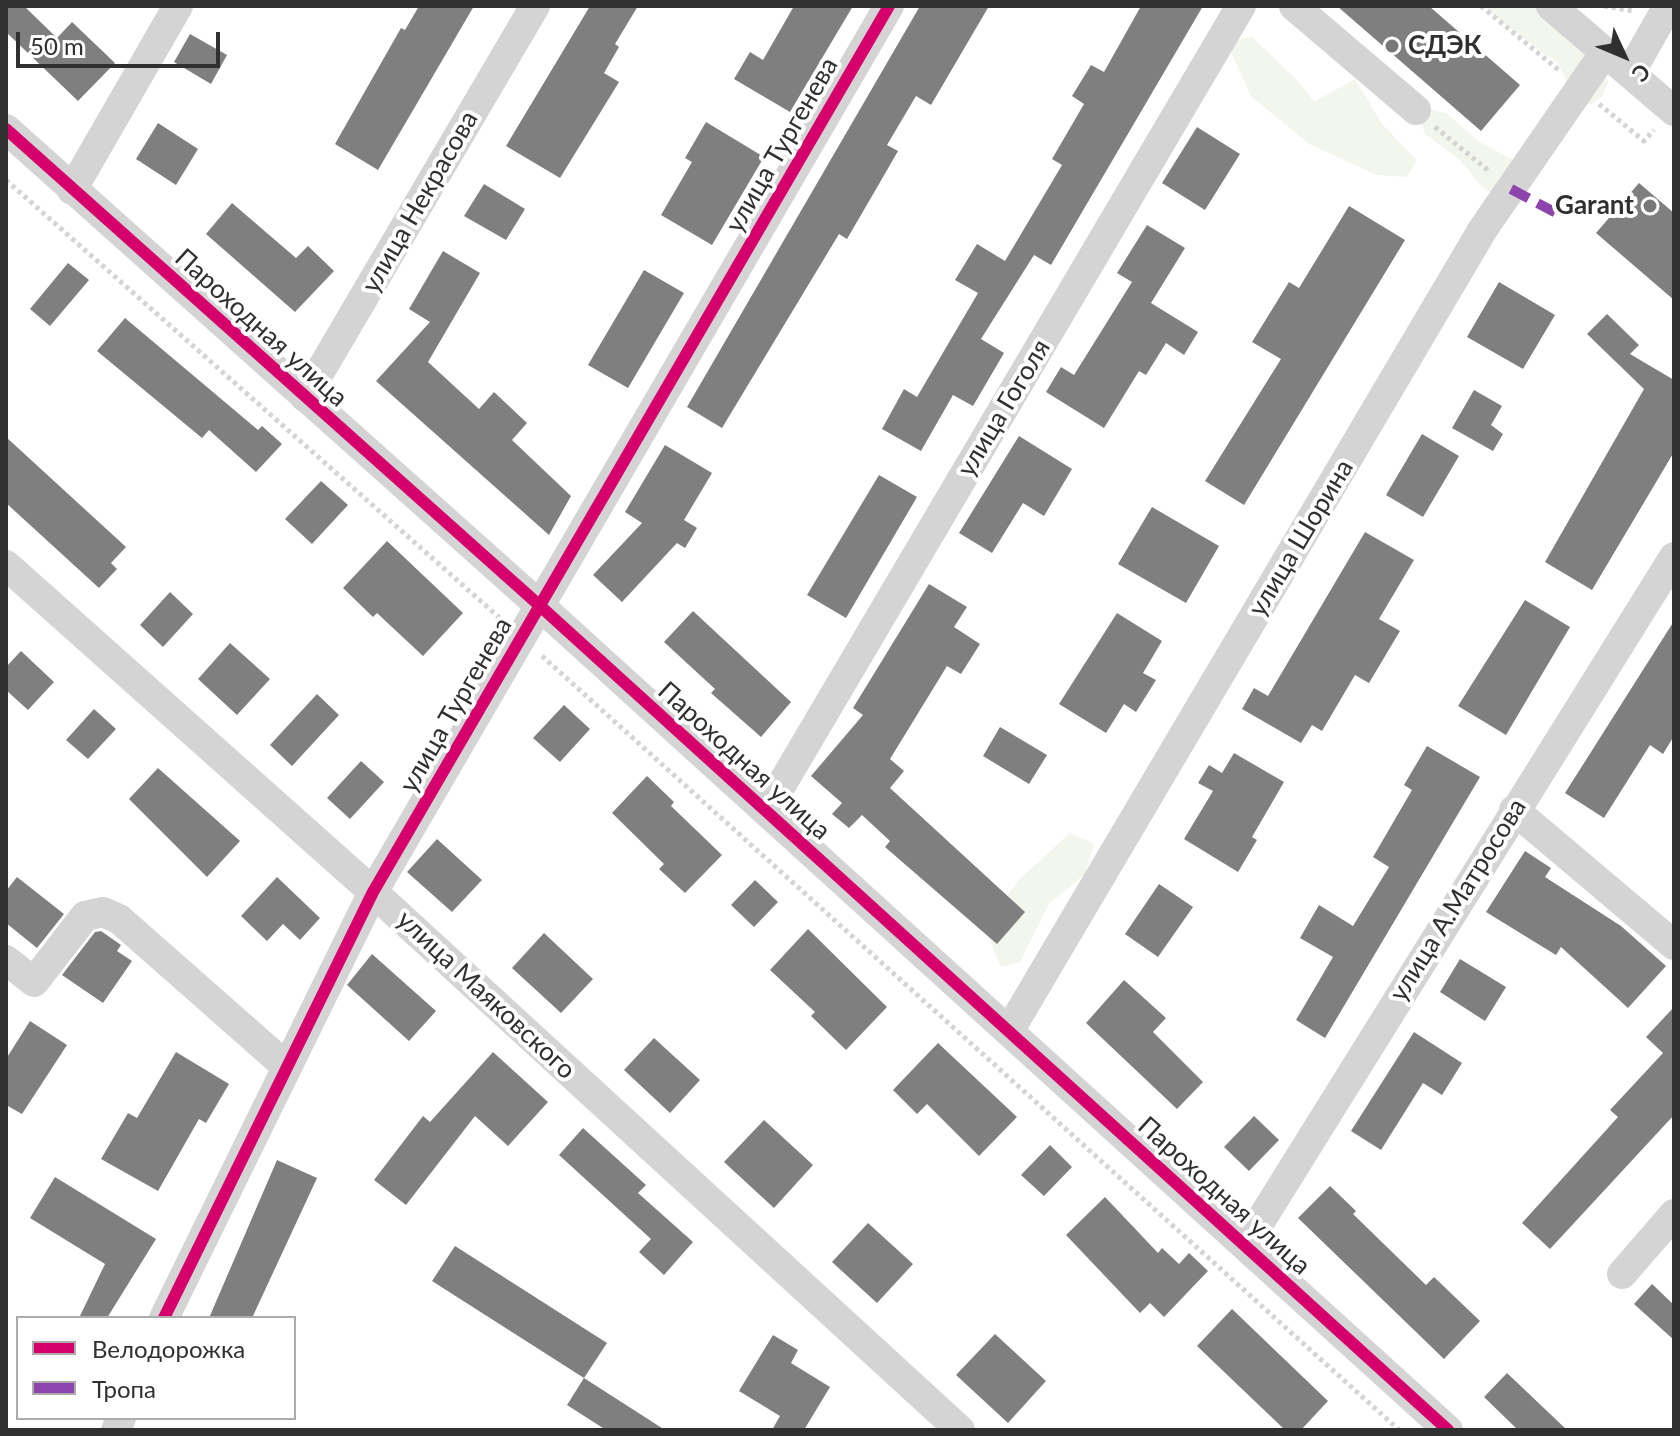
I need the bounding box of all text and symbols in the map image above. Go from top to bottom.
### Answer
scale bar [20,16,224,66]
north arrow [1584,16,1664,96]
place label: СДЭК [1408,30,1482,62]
text: 50 m [30,31,84,60]
marker: СДЭК [1383,37,1401,55]
street label: улица Тургенева [719,52,845,238]
text: С [1627,58,1656,88]
street label: улица Некрасова [355,106,485,298]
place label: Garant [1555,190,1634,222]
marker: Garant [1641,197,1659,215]
street label: Пароходная улица [168,242,354,414]
street label: улица Гоголя [951,334,1057,482]
street label: улица Шорина [1242,454,1360,622]
street label: улица Тургенева [393,612,519,798]
street label: Пароходная улица [651,675,837,847]
street label: улица А.Матросова [1383,793,1533,1007]
street label: улица Маяковского [390,904,582,1086]
street label: Пароходная улица [1131,1110,1317,1282]
legend [16,1316,296,1420]
text: Велодорожка [92,1334,245,1363]
text: Тропа [92,1374,156,1403]

